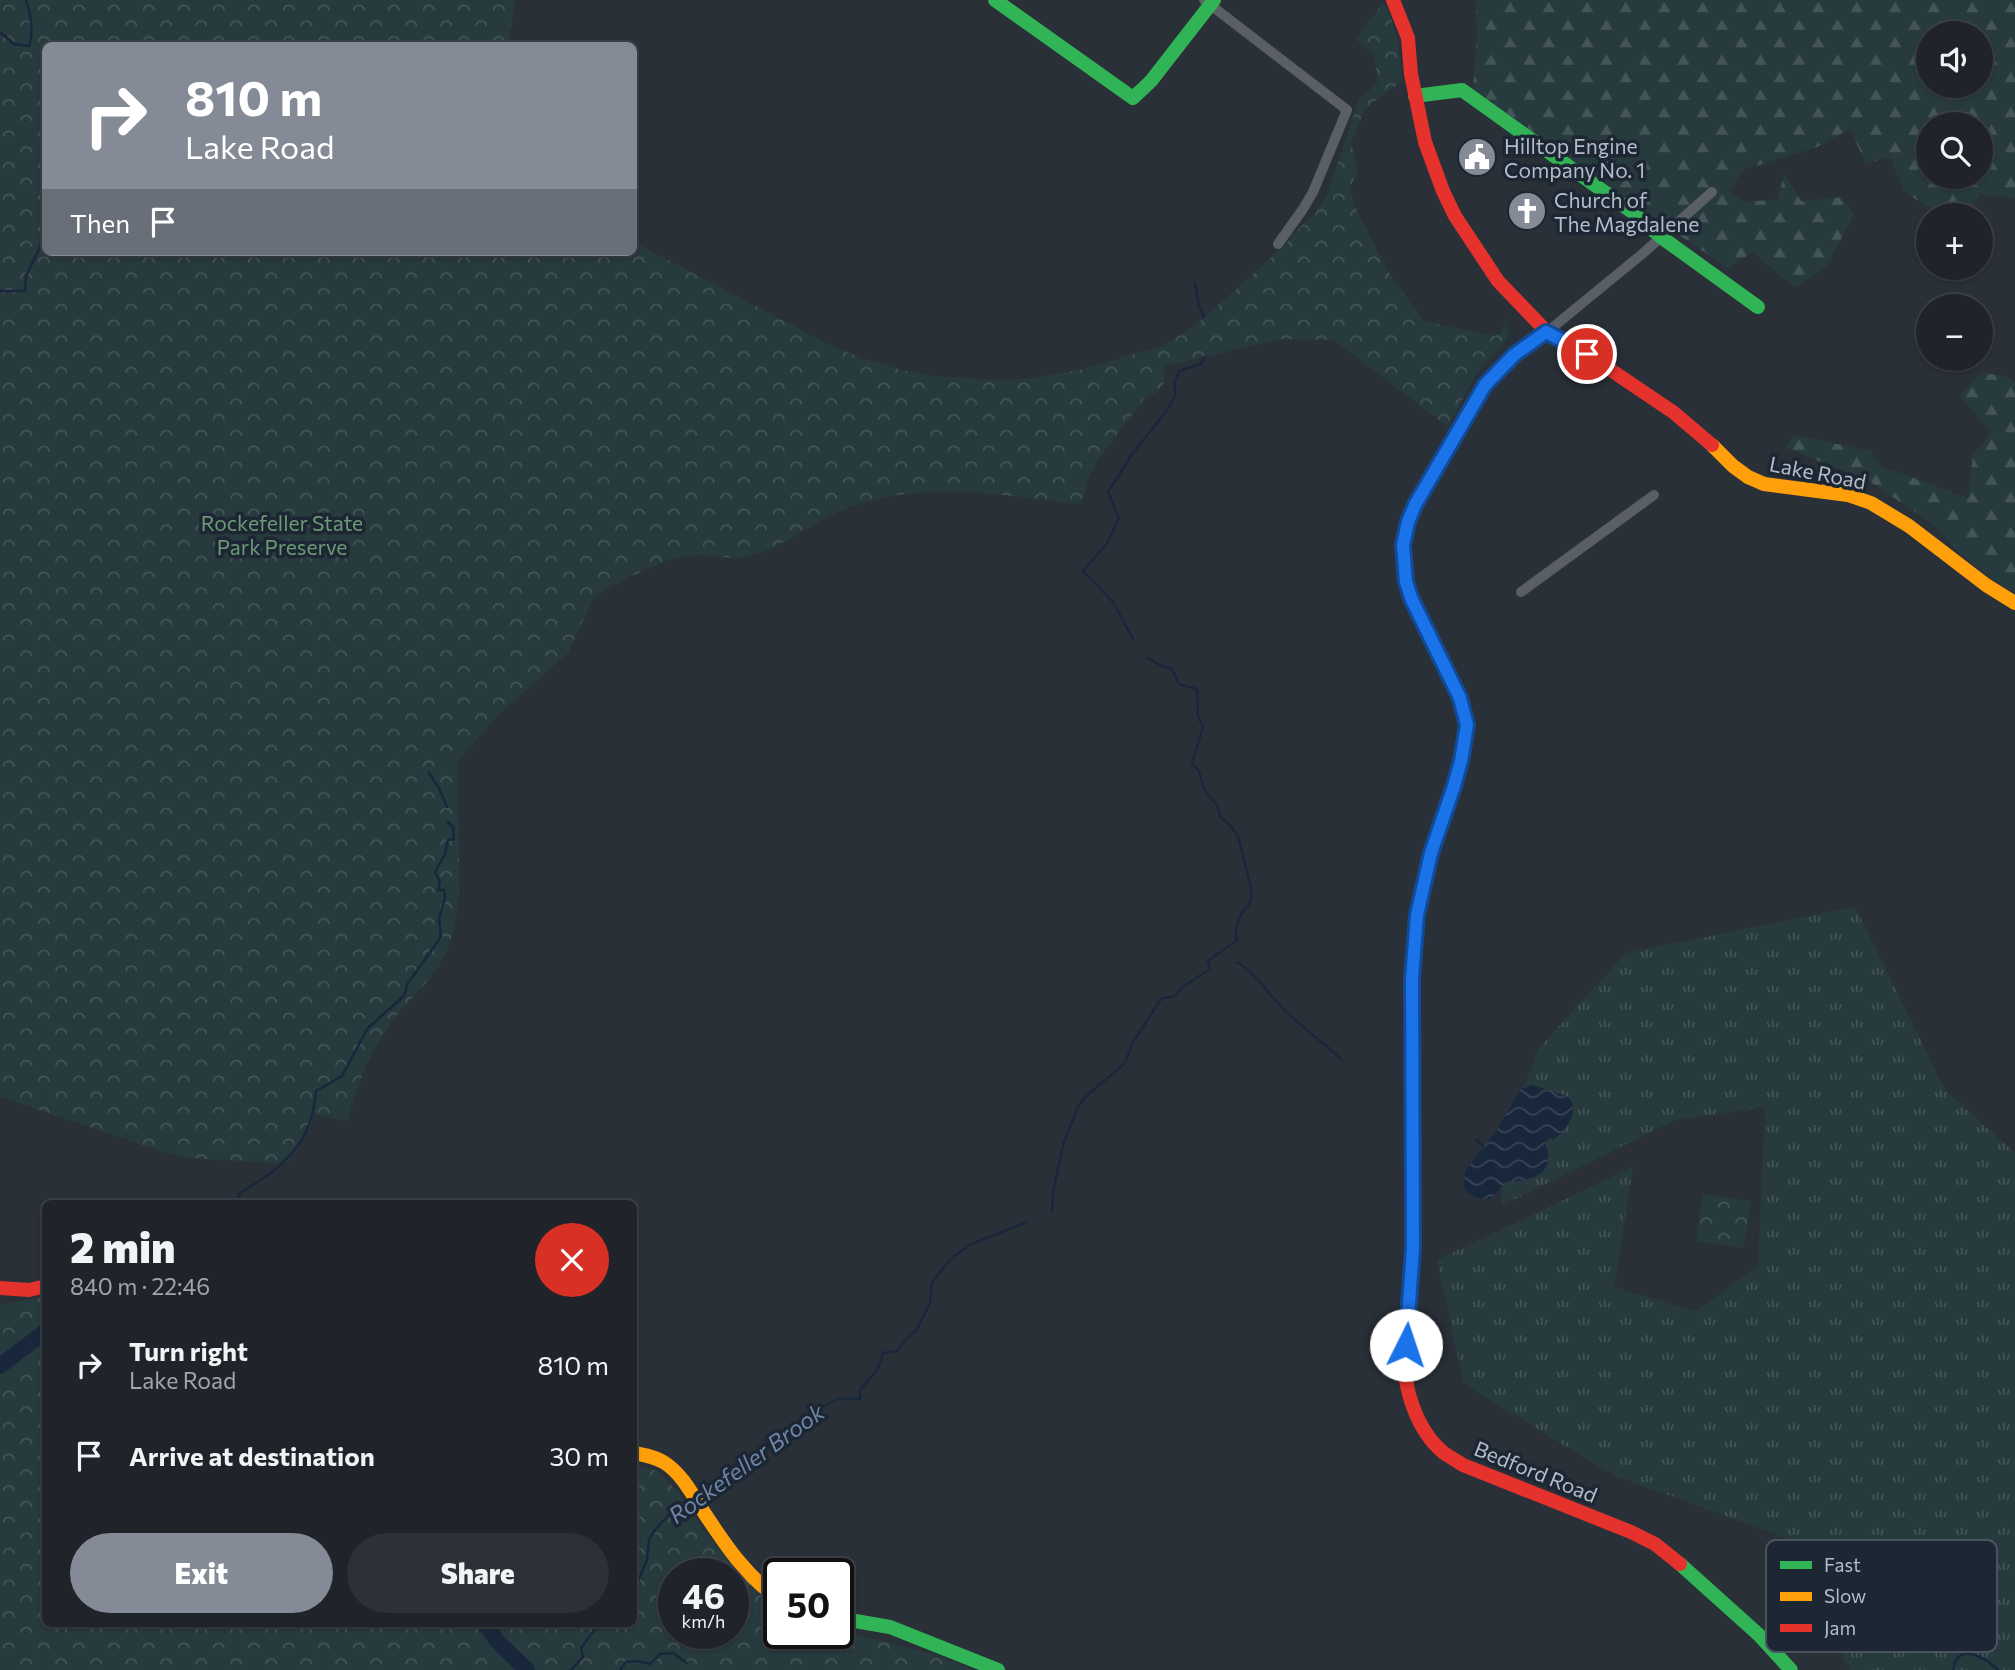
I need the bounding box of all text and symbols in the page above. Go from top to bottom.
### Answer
map controls [1916,21,1993,371]
button: sound [1916,21,1993,98]
text: 810 m [185,66,322,126]
icon: right [70,70,161,161]
button: search [1916,112,1993,189]
text: Lake Road [185,126,334,166]
place label: Hilltop Engine Company No. 1 [1504,133,1645,182]
public building icon: Hilltop Engine Company No. 1 [1456,136,1498,178]
place label: Church of The Magdalene [1554,187,1699,236]
church icon: Church of The Magdalene [1506,190,1548,232]
icon: arrive [144,203,182,241]
button: + [1916,203,1993,280]
text: Then [70,207,130,238]
button: − [1916,294,1993,371]
pin [1557,324,1617,384]
icon: arrive [1568,335,1606,373]
street label: Lake Road [1767,450,1869,494]
park label: Rockefeller State Park Preserve [201,510,363,559]
text: 2 min [70,1220,176,1272]
button: close [535,1223,609,1297]
text: 840 m · 22:46 [70,1272,210,1300]
position arrow [1369,1308,1443,1382]
text: Turn right [129,1335,248,1366]
icon: right [70,1346,108,1384]
text: 810 m [537,1349,609,1380]
text: Lake Road [129,1366,236,1394]
water label: Rockefeller Brook [663,1397,830,1529]
street label: Bedford Road [1471,1435,1601,1507]
icon: arrive [70,1437,108,1475]
text: Arrive at destination [129,1440,375,1471]
text: 30 m [550,1440,609,1471]
button: Exit [70,1533,333,1613]
button: Share [347,1533,609,1613]
legend [1766,1540,1997,1652]
text: Fast [1824,1553,1861,1576]
speed limit sign: 50 [763,1558,854,1649]
text: 46 [682,1573,725,1616]
text: Slow [1824,1584,1866,1607]
text: km/h [682,1610,725,1632]
text: Jam [1824,1616,1856,1639]

